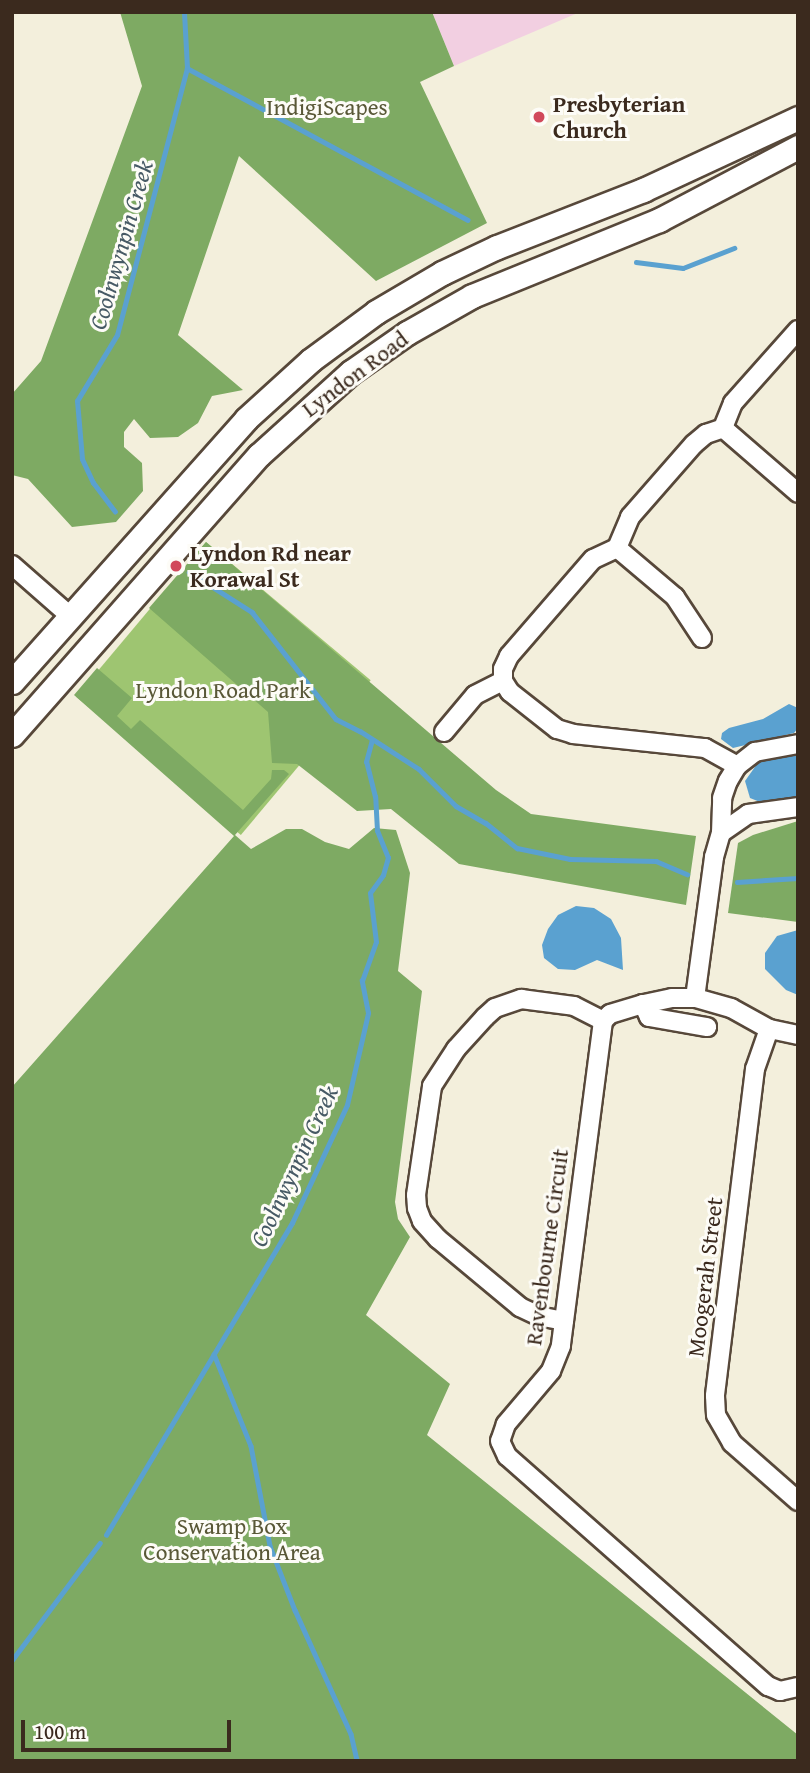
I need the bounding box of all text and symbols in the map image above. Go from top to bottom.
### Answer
place label: Presbyterian Church [553,90,685,144]
park label: IndigiScapes [266,93,388,121]
marker: Presbyterian Church [531,109,547,125]
water label: Coolnwynpin Creek [83,157,159,333]
street label: Lyndon Road [297,325,413,423]
place label: Lyndon Rd near Korawal St [190,539,351,593]
marker: Lyndon Rd near Korawal St [168,558,184,574]
park label: Lyndon Road Park [135,676,311,704]
water label: Coolnwynpin Creek [244,1081,344,1251]
street label: Ravenbourne Circuit [520,1147,574,1347]
street label: Moogerah Street [682,1195,728,1359]
park label: Swamp Box Conservation Area [143,1512,321,1566]
scale bar [24,1706,234,1750]
text: 100 m [34,1716,86,1747]

